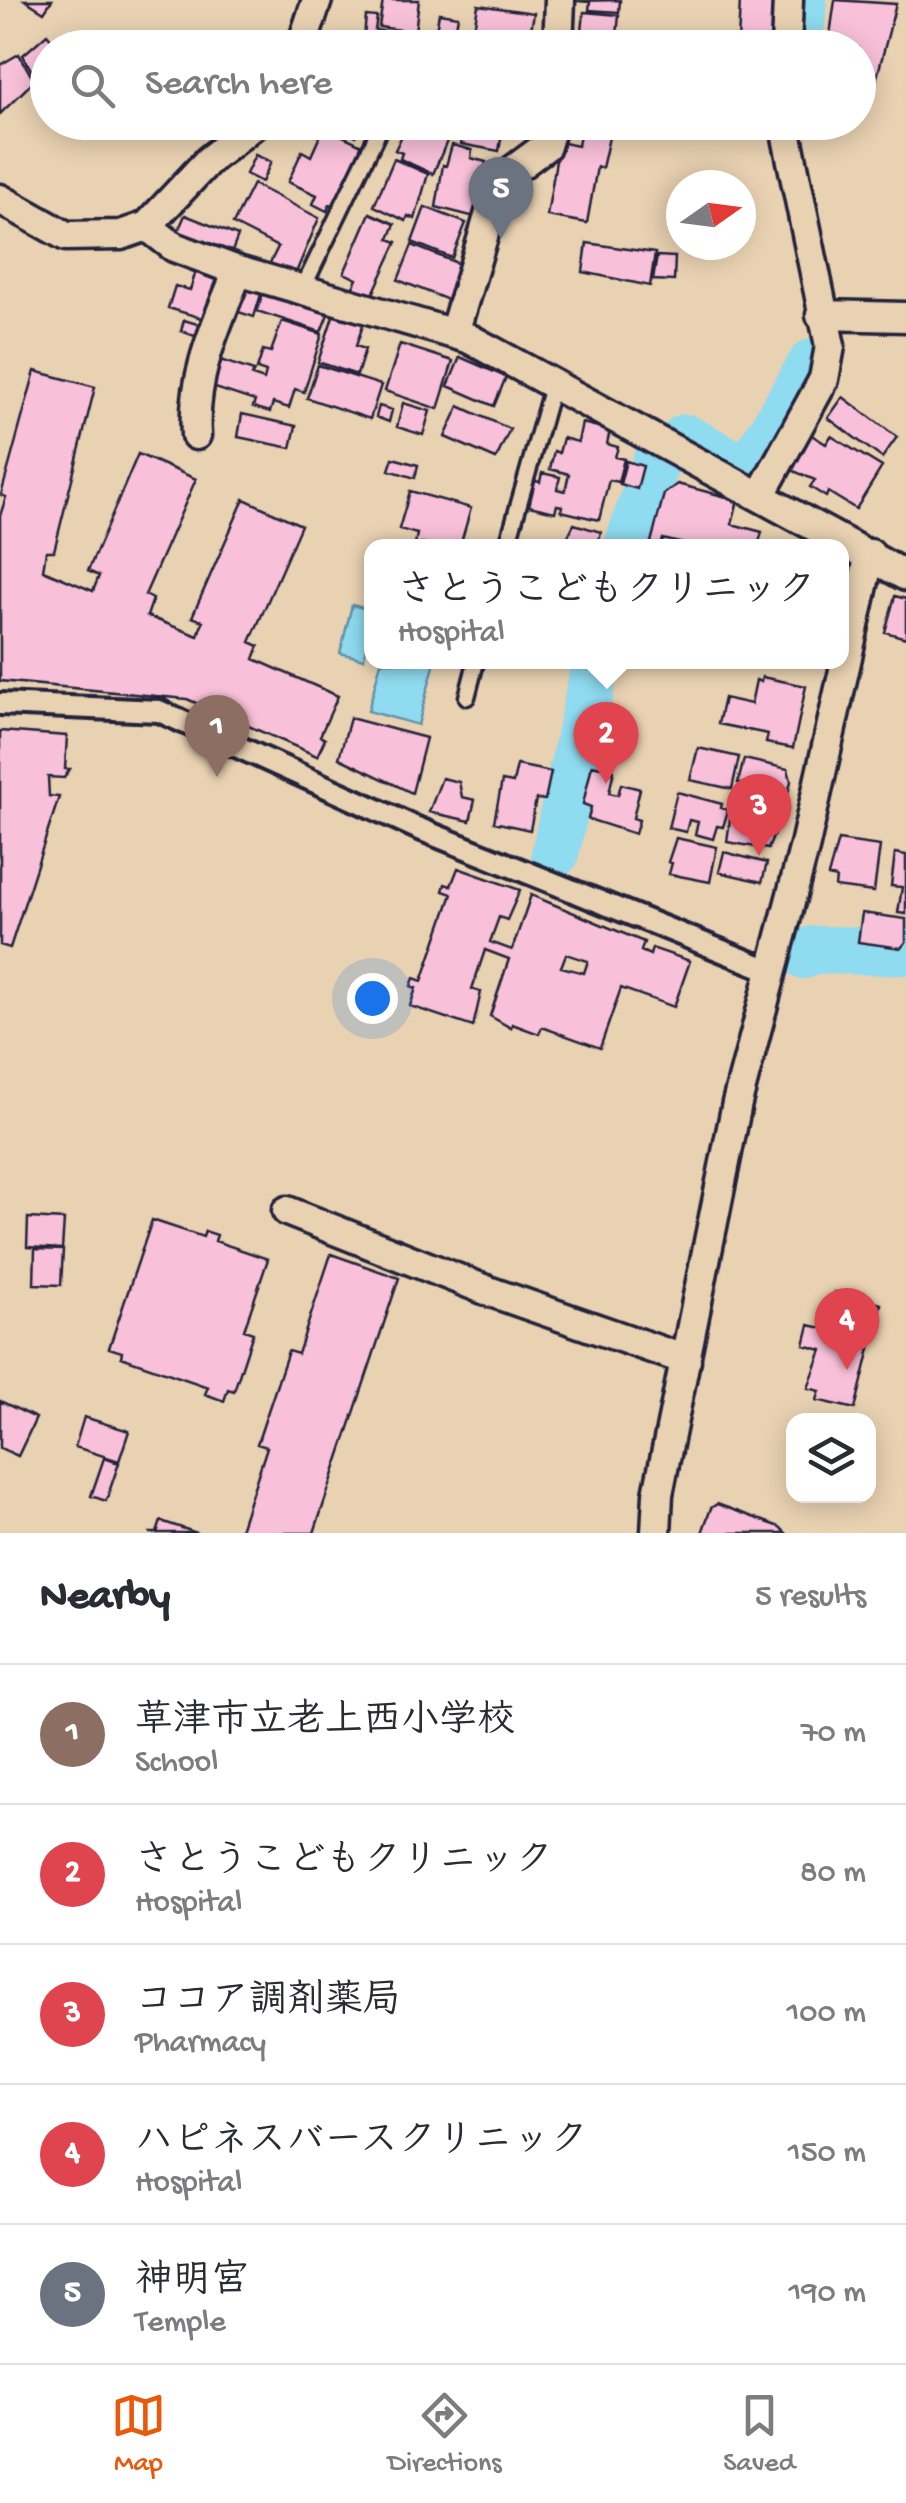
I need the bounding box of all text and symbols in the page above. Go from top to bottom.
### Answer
search box [30,30,876,140]
icon: search [65,58,120,113]
text: Search here [145,63,332,107]
pin: 5 [468,156,534,239]
north arrow [666,170,756,260]
popup [364,539,849,669]
text: さとうこどもクリニック [397,571,816,615]
text: Hospital [397,615,505,653]
pin: 1 [184,694,250,777]
pin: 2 [574,702,638,784]
pin: 3 [726,774,792,856]
your location [347,973,398,1024]
pin: 4 [814,1288,880,1370]
map controls [786,1413,876,1503]
button: layers [786,1413,876,1503]
text: Nearby [40,1574,170,1623]
text: 5 results [755,1579,866,1617]
text: 草津市立老上西小学校 [135,1701,515,1745]
text: 1 [66,1715,79,1753]
text: 70 m [801,1715,866,1753]
text: School [135,1745,218,1783]
text: さとうこどもクリニック [135,1841,553,1885]
text: 2 [65,1855,80,1893]
text: 80 m [800,1855,866,1893]
text: Hospital [135,1885,242,1923]
text: ココア調剤薬局 [135,1981,401,2025]
text: 3 [64,1995,81,2033]
text: 100 m [786,1995,866,2033]
text: Pharmacy [135,2025,266,2063]
text: ハピネスバースクリニック [135,2121,588,2165]
text: 4 [65,2135,80,2173]
text: 150 m [788,2135,866,2173]
text: Hospital [135,2165,242,2203]
text: 神明宮 [135,2261,249,2305]
text: 5 [64,2275,81,2313]
text: 190 m [789,2275,866,2313]
text: Temple [135,2305,226,2343]
tab: Map [111,2388,166,2481]
tab: Directions [388,2388,502,2481]
tab: Saved [723,2388,795,2481]

